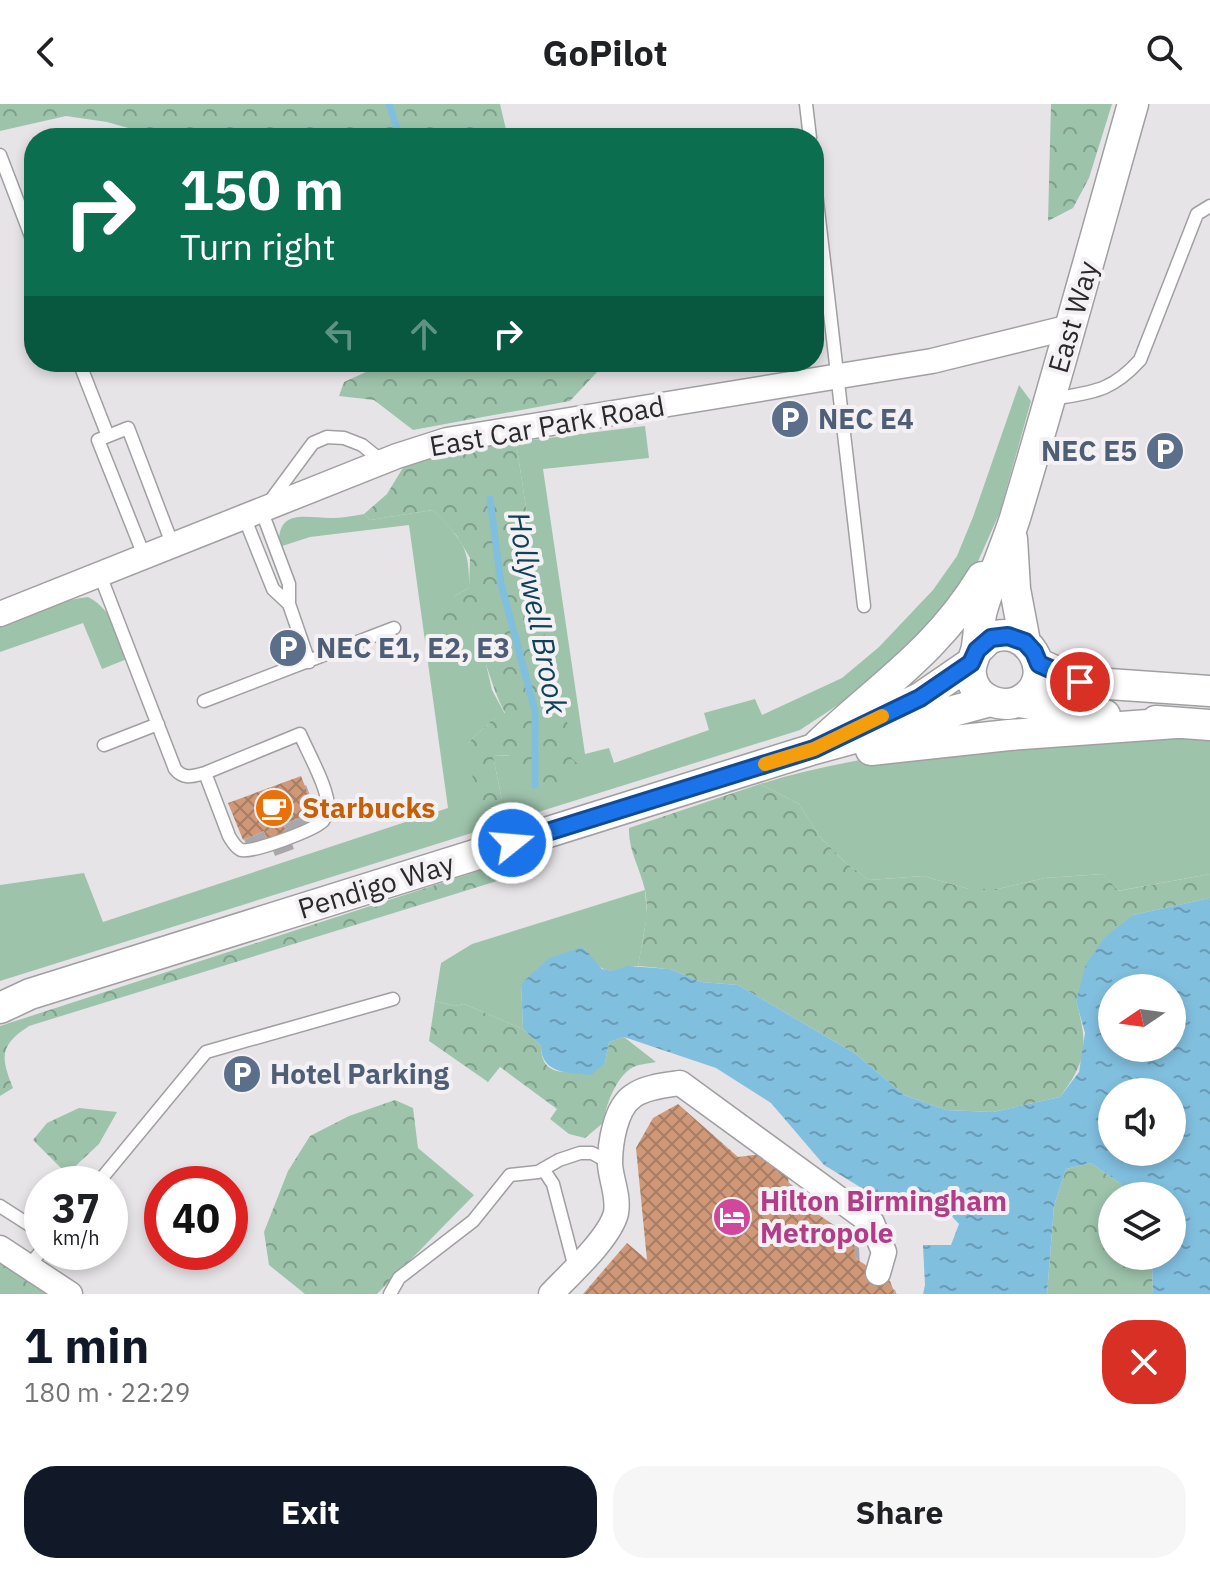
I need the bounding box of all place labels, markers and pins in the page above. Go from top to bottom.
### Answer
parking icon: NEC E4 [769,398,811,440]
place label: NEC E4 [818,400,914,437]
parking icon: NEC E5 [1144,430,1186,472]
place label: NEC E5 [1041,432,1137,469]
parking icon: NEC E1, E2, E3 [267,627,309,669]
place label: NEC E1, E2, E3 [316,629,510,666]
pin [1046,648,1114,716]
cafe icon: Starbucks [253,787,295,829]
place label: Starbucks [302,789,435,826]
parking icon: Hotel Parking [221,1053,263,1095]
place label: Hotel Parking [270,1055,449,1092]
place label: Hilton Birmingham Metropole [760,1182,1007,1251]
hotel icon: Hilton Birmingham Metropole [711,1196,753,1238]

